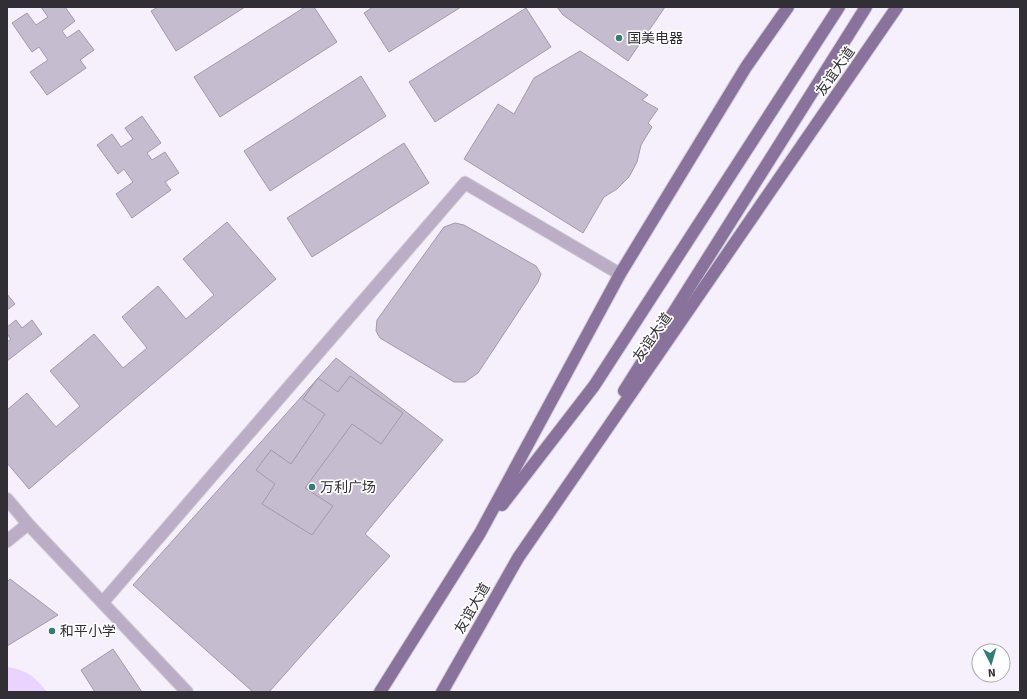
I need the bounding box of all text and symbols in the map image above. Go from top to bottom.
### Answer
place label: 国美电器 [627,30,683,47]
marker: 国美电器 [614,33,624,43]
street label: 友谊大道 [812,43,858,99]
street label: 友谊大道 [629,309,675,365]
place label: 万利广场 [320,479,376,496]
marker: 万利广场 [307,482,317,492]
street label: 友谊大道 [451,580,494,637]
place label: 和平小学 [60,623,116,640]
marker: 和平小学 [47,626,57,636]
north arrow [971,643,1011,683]
text: N [987,666,996,679]

